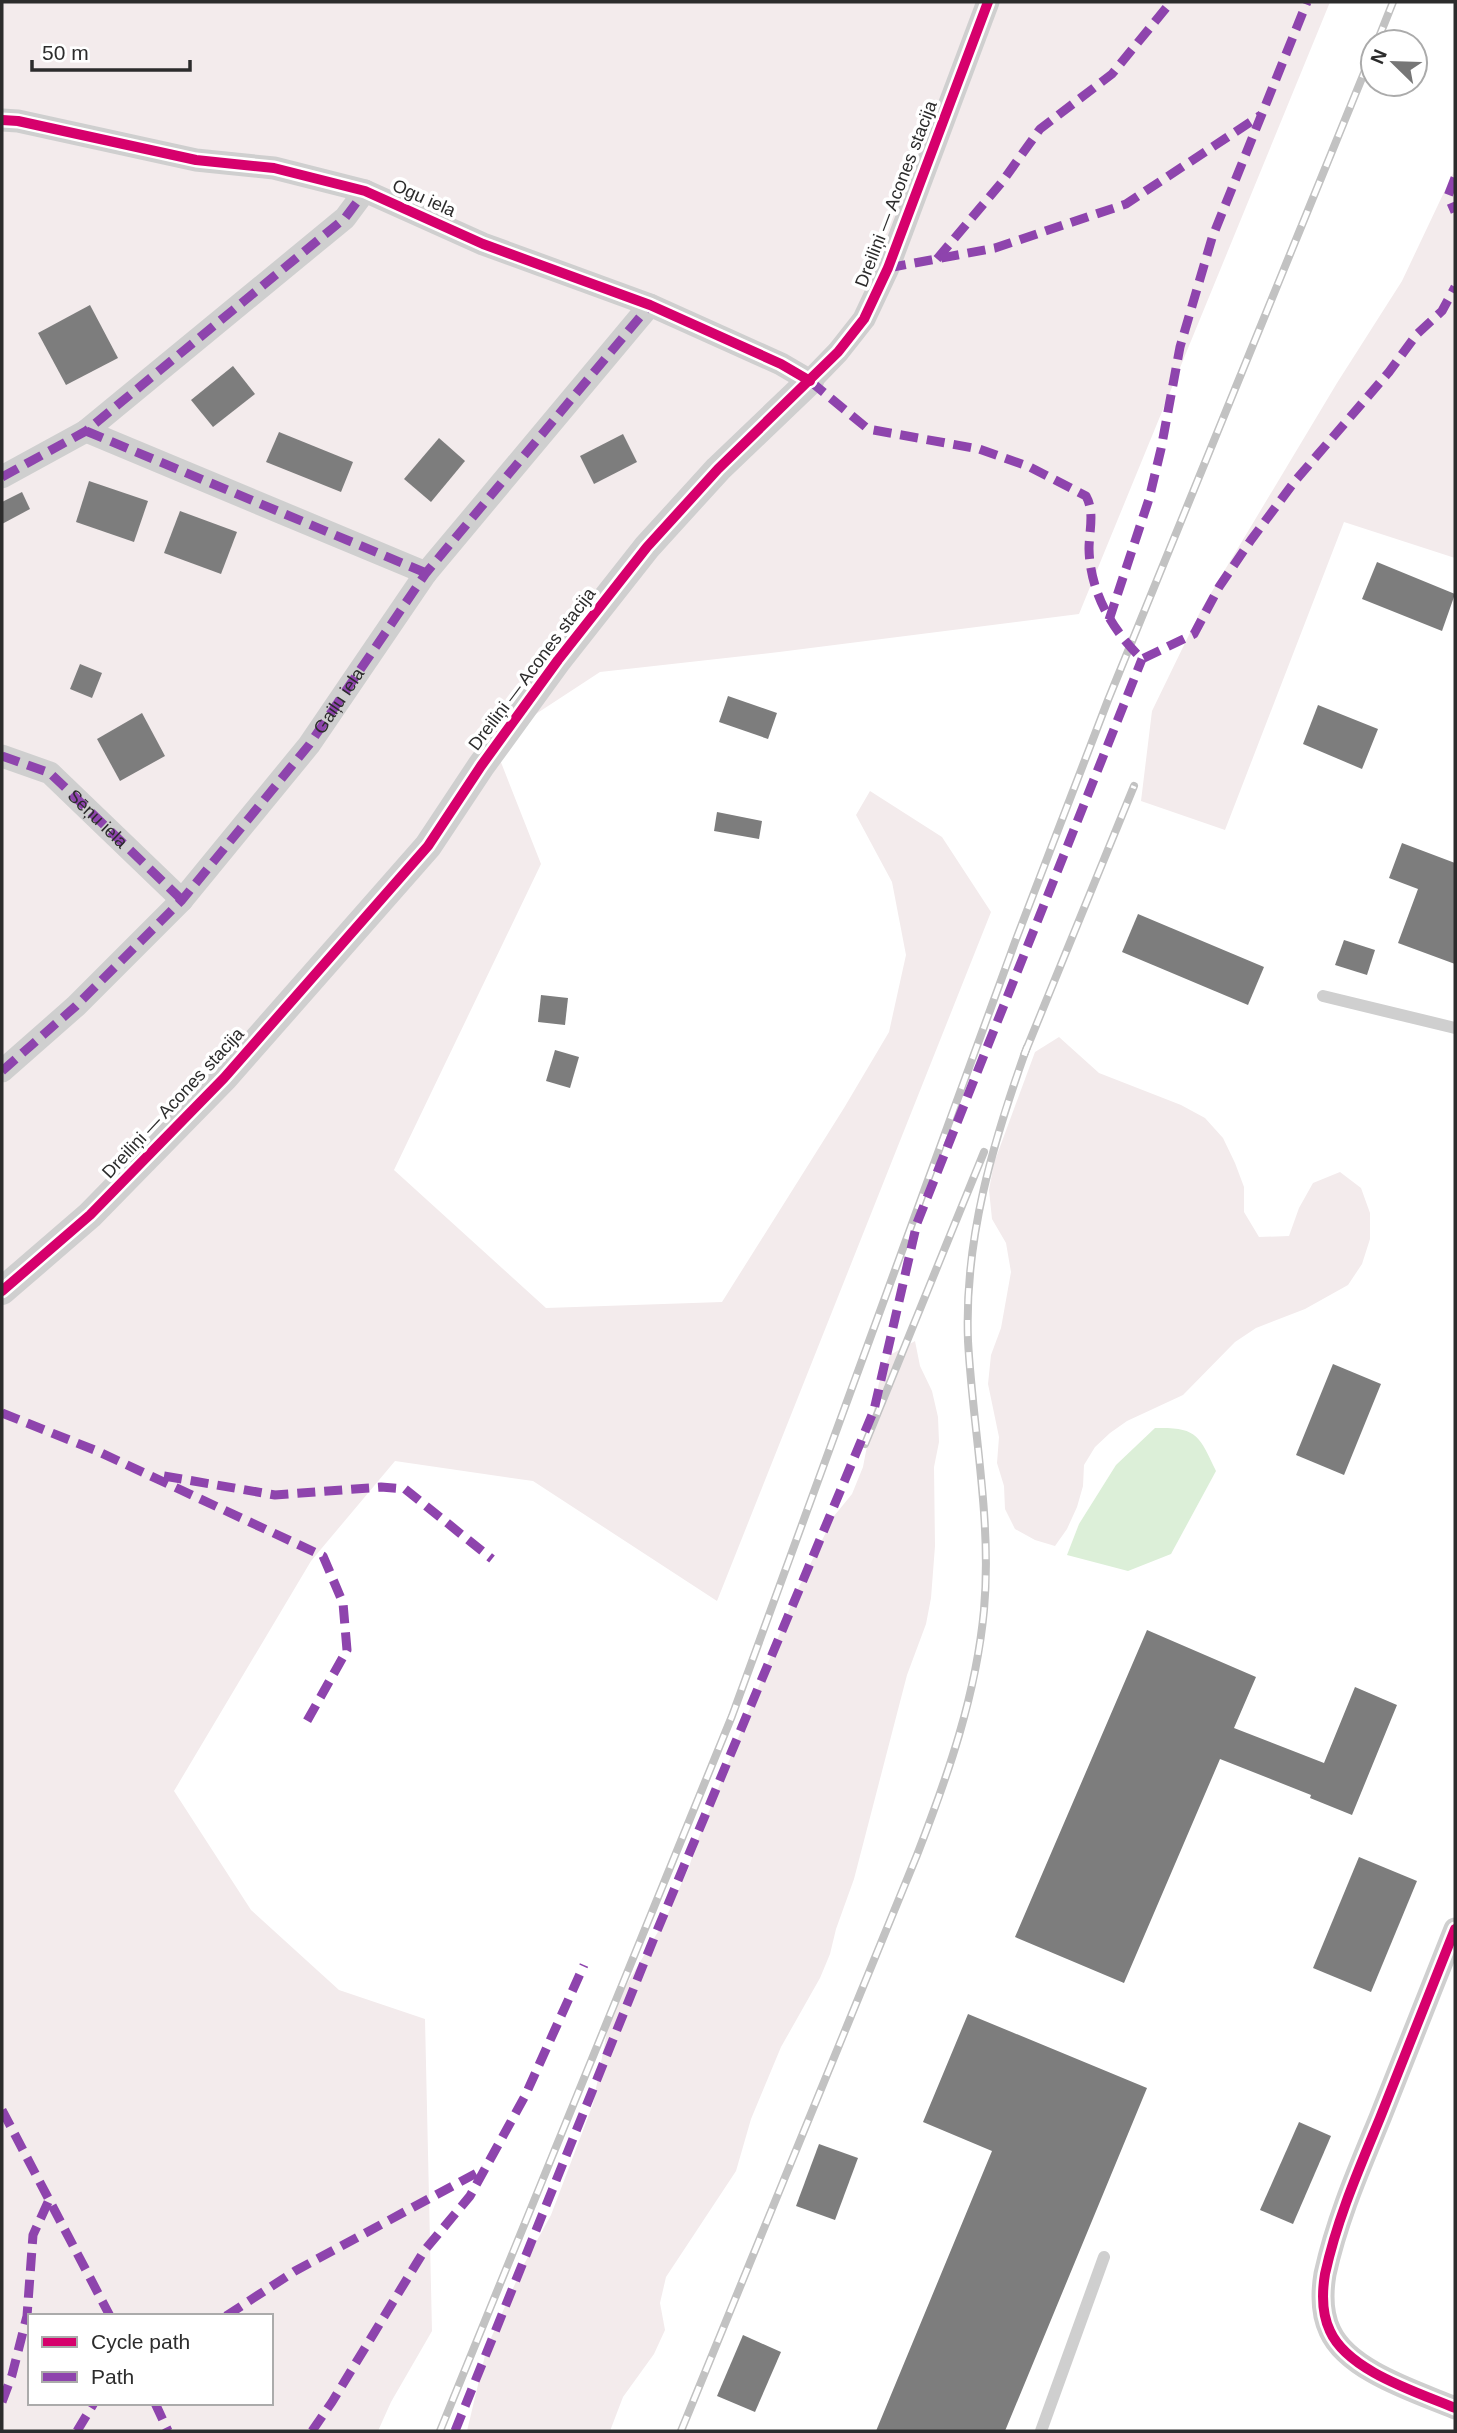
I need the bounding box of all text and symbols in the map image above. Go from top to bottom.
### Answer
scale bar [32,28,189,72]
north arrow [1359,28,1429,98]
text: 50 m [42,41,89,64]
text: N [1366,46,1391,67]
street label: Dreiliņi — Acones stacija [851,97,941,290]
street label: Ogu iela [389,175,460,221]
street label: Dreiliņi — Acones stacija [464,583,600,754]
street label: Gaiļu iela [310,664,369,738]
street label: Sēņu iela [64,786,132,853]
street label: Dreiliņi — Acones stacija [98,1023,249,1182]
legend [28,2314,273,2405]
text: Cycle path [91,2330,190,2353]
text: Path [91,2365,134,2388]

